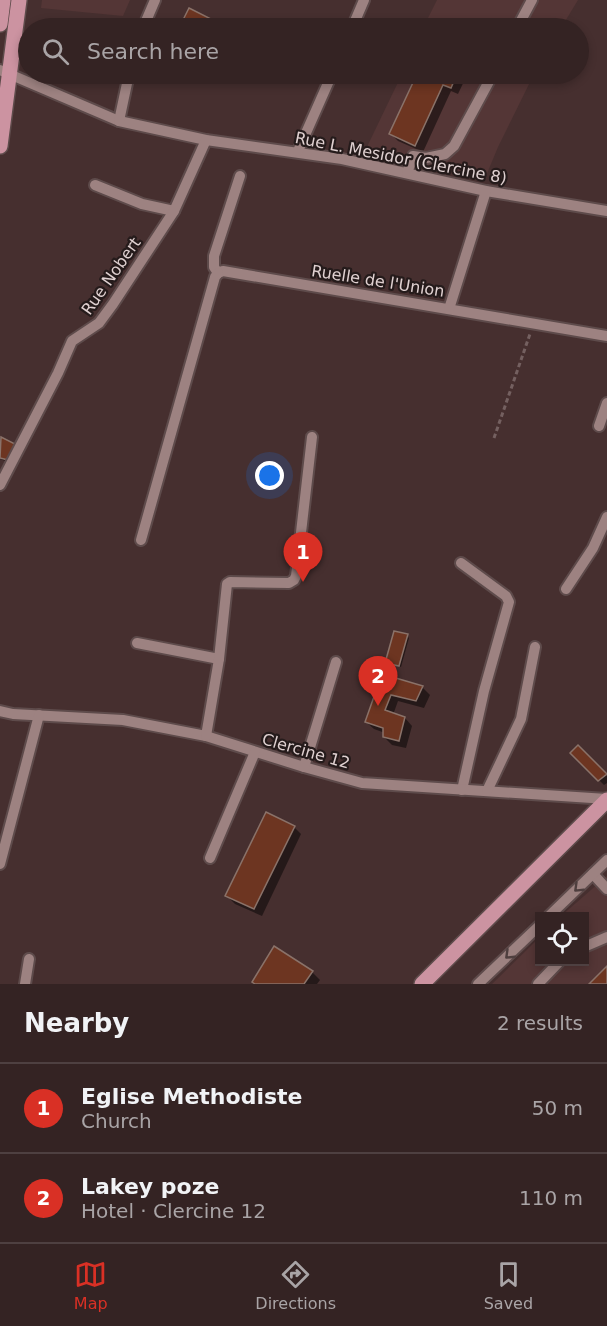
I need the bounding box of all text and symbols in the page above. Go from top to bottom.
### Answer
search box [18,18,589,84]
icon: search [39,35,72,68]
text: Search here [87,39,219,64]
street label: Rue L. Mesidor (Clercine 8) [294,128,508,188]
street label: Rue Nobert [77,234,145,318]
street label: Ruelle de l'Union [310,261,446,301]
your location [255,461,284,490]
pin: 1 [284,532,322,582]
pin: 2 [358,656,398,706]
street label: Clercine 12 [260,729,352,773]
one-way arrow [574,881,585,892]
map controls [535,912,589,966]
button: locate [535,912,589,966]
one-way arrow [505,947,516,958]
text: Nearby [24,1008,129,1038]
text: 2 results [497,1011,583,1035]
text: Eglise Methodiste [81,1084,302,1109]
text: 1 [37,1096,50,1120]
text: 50 m [532,1096,583,1120]
text: Church [81,1109,152,1133]
text: Lakey poze [81,1174,219,1199]
text: 2 [37,1186,50,1210]
text: 110 m [519,1186,583,1210]
text: Hotel · Clercine 12 [81,1199,266,1223]
tab: Map [74,1258,108,1313]
tab: Directions [255,1258,336,1313]
tab: Saved [484,1258,533,1313]

